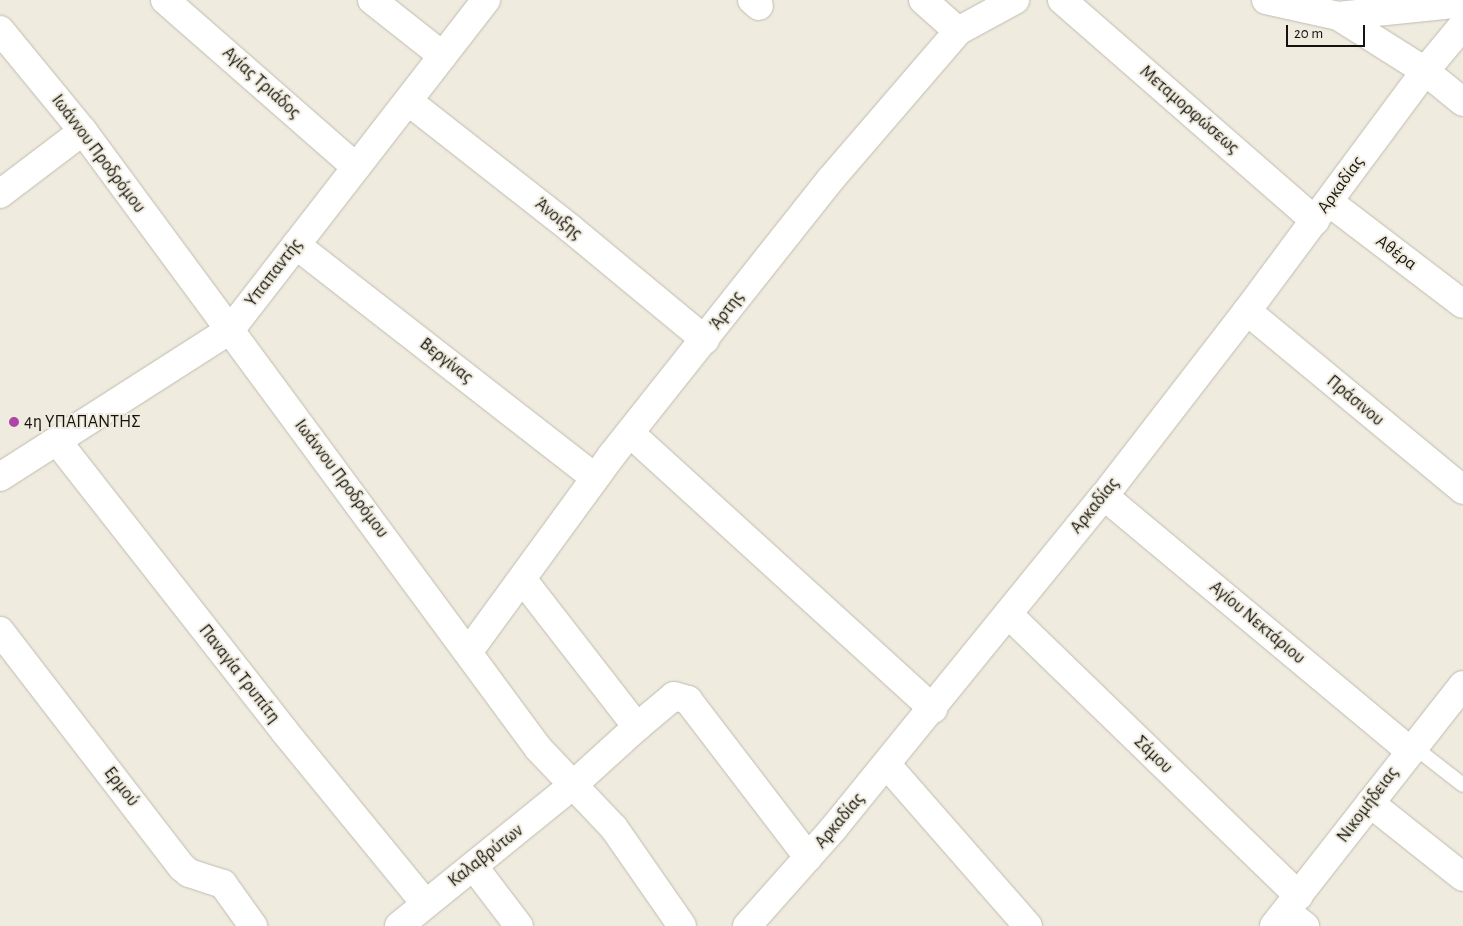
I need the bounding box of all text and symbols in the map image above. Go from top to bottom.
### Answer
scale bar [1288,15,1367,47]
text: 20 m [1294,26,1323,41]
street label: Αγίας Τριάδος [218,42,304,124]
street label: Μεταμορφώσεως [1135,61,1243,159]
street label: Ιωάννου Προδρόμου [46,90,150,218]
street label: Αρκαδίας [1313,152,1369,218]
street label: Άνοιξης [530,193,586,245]
street label: Αθέρα [1371,231,1421,275]
street label: Υπαπαντής [241,235,307,311]
street label: Άρτης [705,287,749,335]
street label: Βεργίνας [415,333,477,389]
street label: Πράσινου [1322,371,1388,431]
place label: 4η ΥΠΑΠΑΝΤΗΣ [24,411,141,433]
street label: Ιωάννου Προδρόμου [289,415,393,543]
marker: 4η ΥΠΑΠΑΝΤΗΣ [8,416,20,428]
street label: Αρκαδίας [1066,474,1124,538]
street label: Αγίου Νεκτάριου [1205,577,1309,669]
street label: Παναγία Τρυπίτη [194,620,284,728]
street label: Σάμου [1129,731,1177,779]
street label: Ερμού [99,763,143,811]
street label: Νικομήδειας [1333,763,1403,847]
street label: Αρκαδίας [811,789,869,853]
street label: Καλαβρύτων [444,820,528,892]

